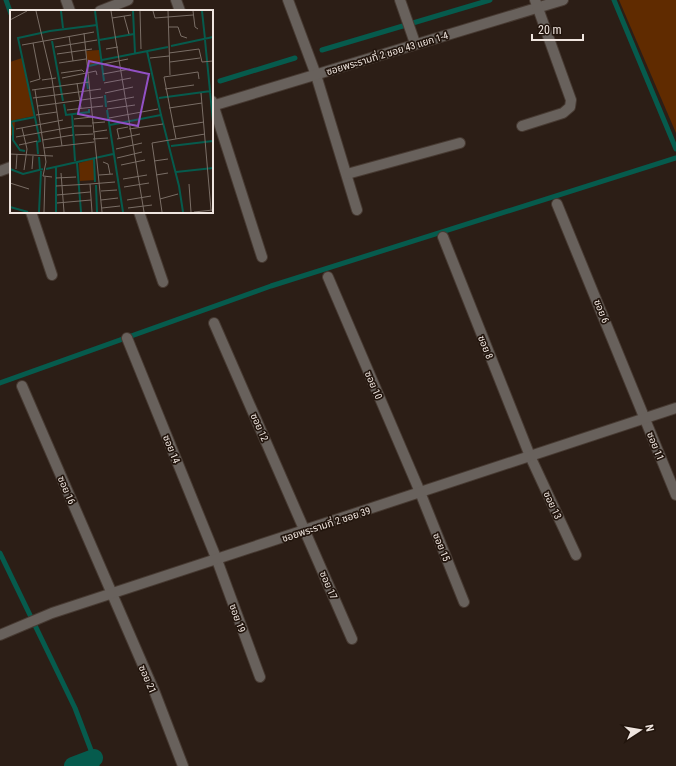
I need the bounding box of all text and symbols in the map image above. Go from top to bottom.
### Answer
inset map [10,10,213,213]
scale bar [532,16,583,42]
text: 20 m [538,23,562,37]
street label: ซอยพระรามที่ 2 ซอย 43 แยก 1-4 [324,28,449,77]
street label: ซอย 6 [592,298,611,325]
street label: ซอย 8 [476,334,495,361]
street label: ซอย 10 [363,370,384,401]
street label: ซอย 12 [249,412,271,443]
street label: ซอย 11 [645,430,666,462]
street label: ซอย 14 [161,433,182,465]
street label: ซอย 16 [56,475,77,506]
street label: ซอย 13 [541,490,564,521]
street label: ซอยพระรามที่ 2 ซอย 39 [280,503,372,544]
street label: ซอย 15 [431,531,452,563]
street label: ซอย 17 [318,570,339,601]
street label: ซอย 19 [227,602,248,634]
street label: ซอย 21 [137,664,158,695]
north arrow [620,710,660,750]
text: N [642,723,656,733]

